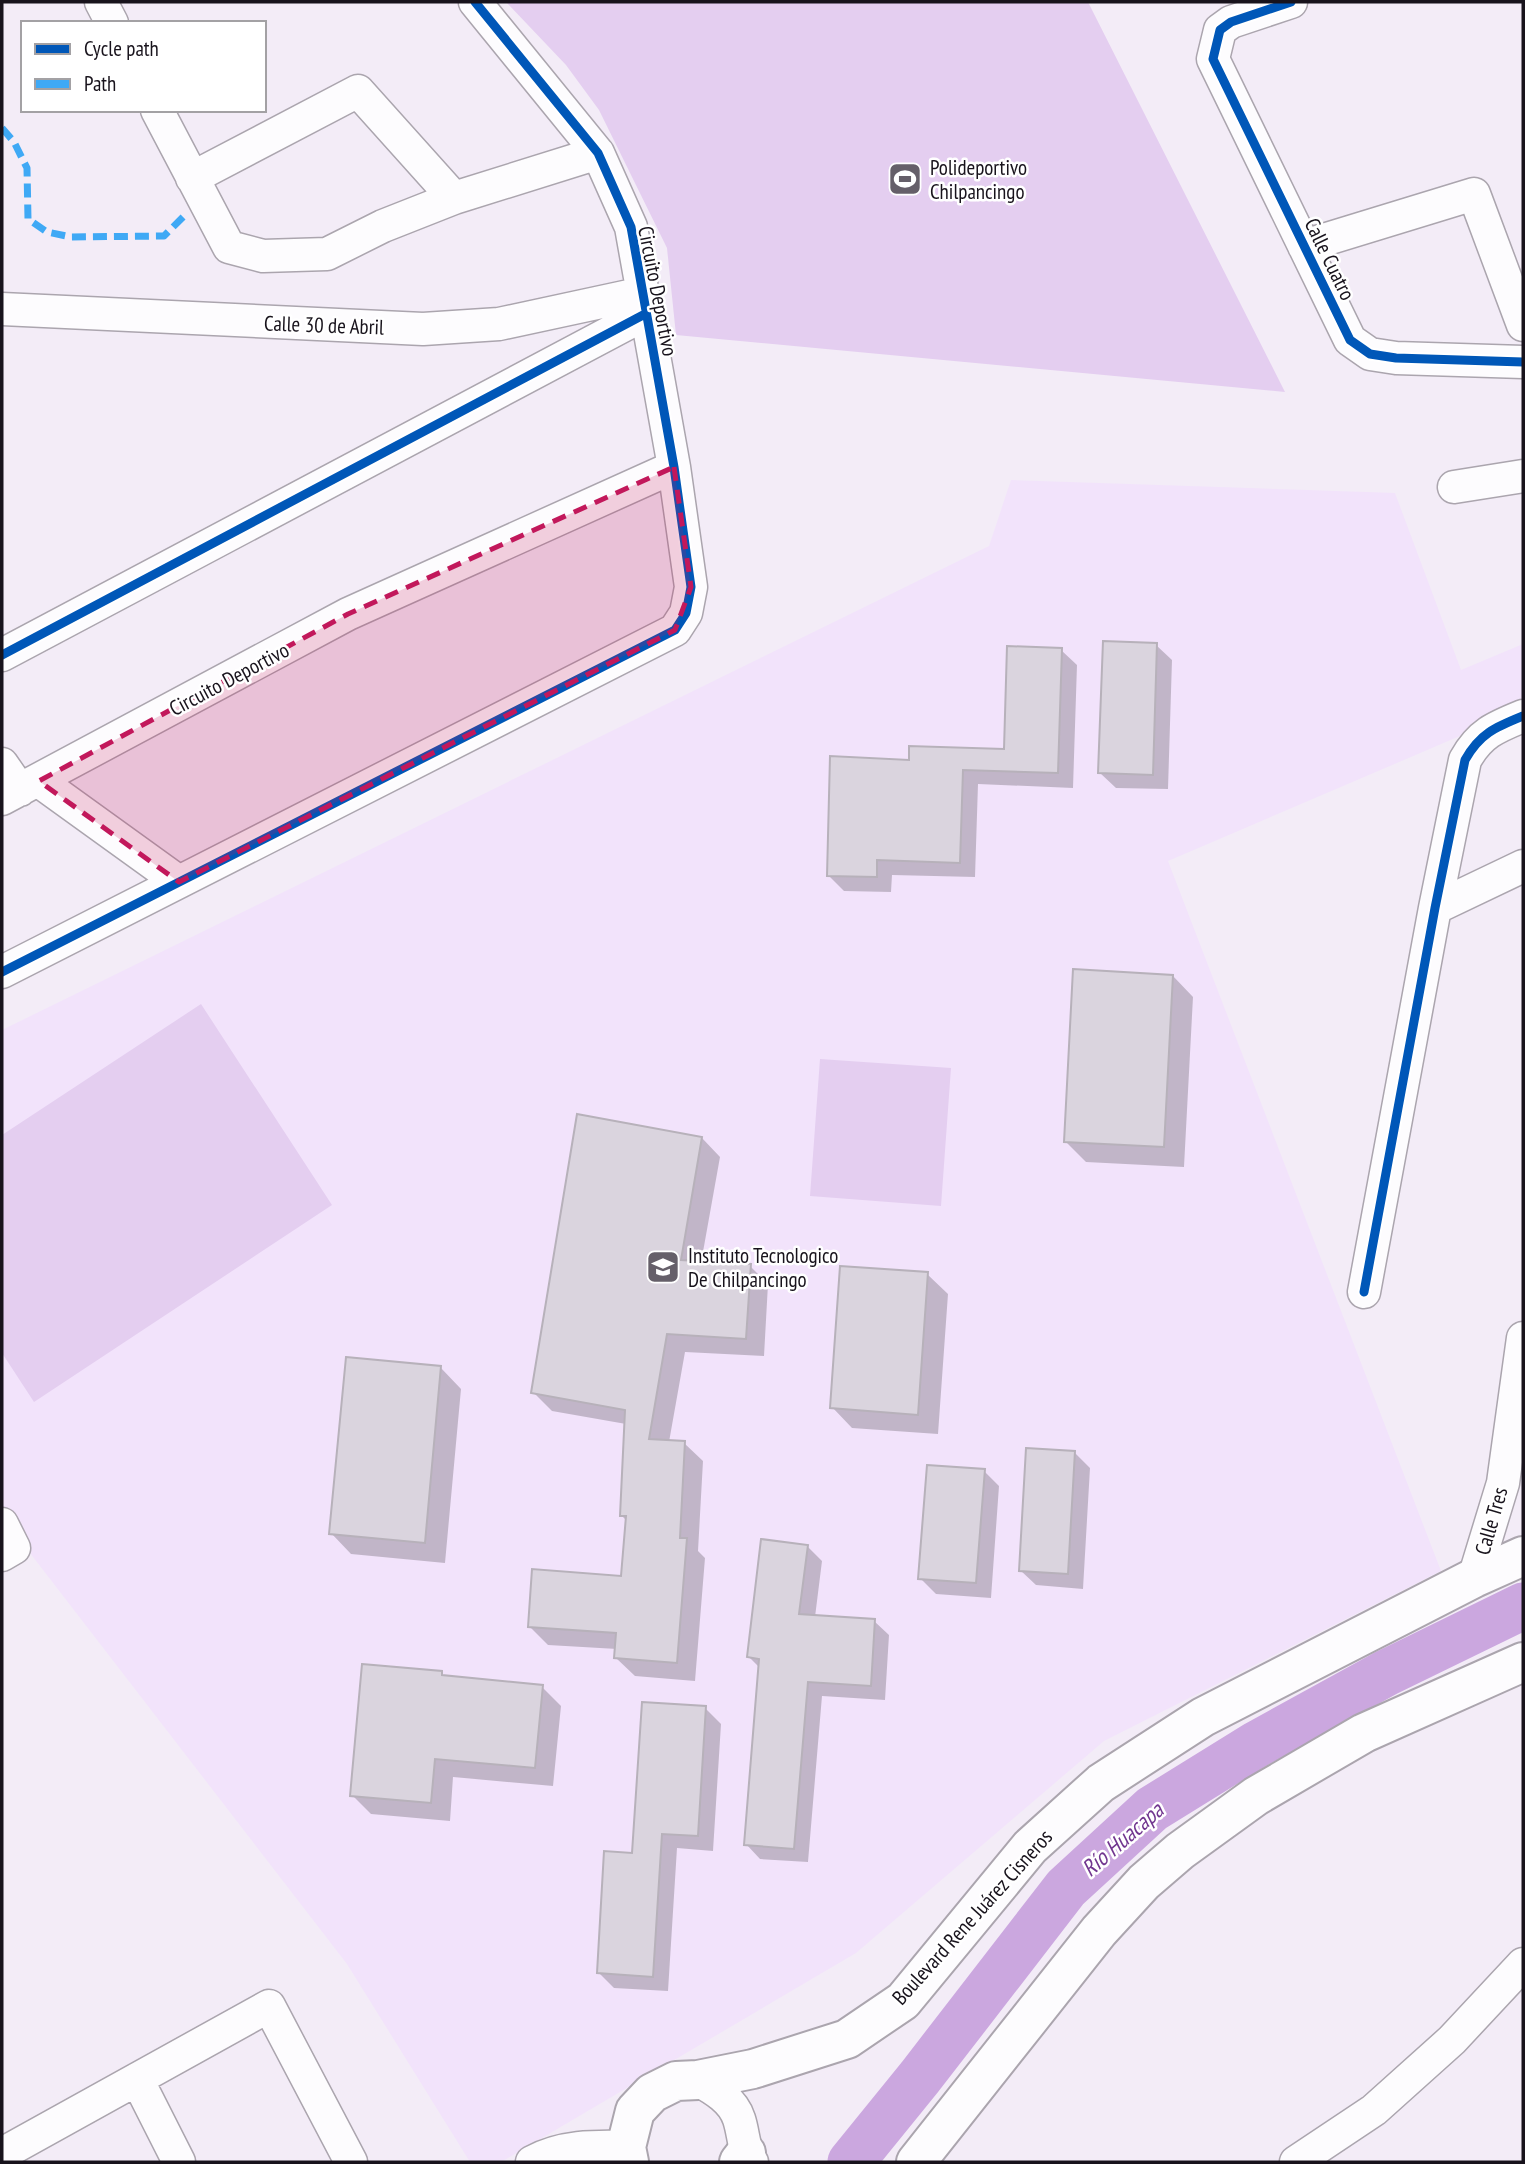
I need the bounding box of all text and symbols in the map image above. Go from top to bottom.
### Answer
legend [21,21,266,112]
text: Cycle path [84,35,159,62]
text: Path [84,70,116,97]
place label: Polideportivo Chilpancingo [930,154,1027,205]
sports icon: Polideportivo Chilpancingo [886,160,924,198]
street label: Calle Cuatro [1299,213,1361,305]
street label: Circuito Deportivo [632,224,684,358]
street label: Calle 30 de Abril [264,309,384,341]
street label: Circuito Deportivo [164,636,294,722]
place label: Instituto Tecnologico De Chilpancingo [688,1242,838,1293]
school or university icon: Instituto Tecnologico De Chilpancingo [644,1248,682,1286]
street label: Calle Tres [1468,1484,1514,1558]
water label: Río Huacapa [1075,1794,1170,1882]
street label: Boulevard Rene Juárez Cisneros [886,1824,1058,2010]

